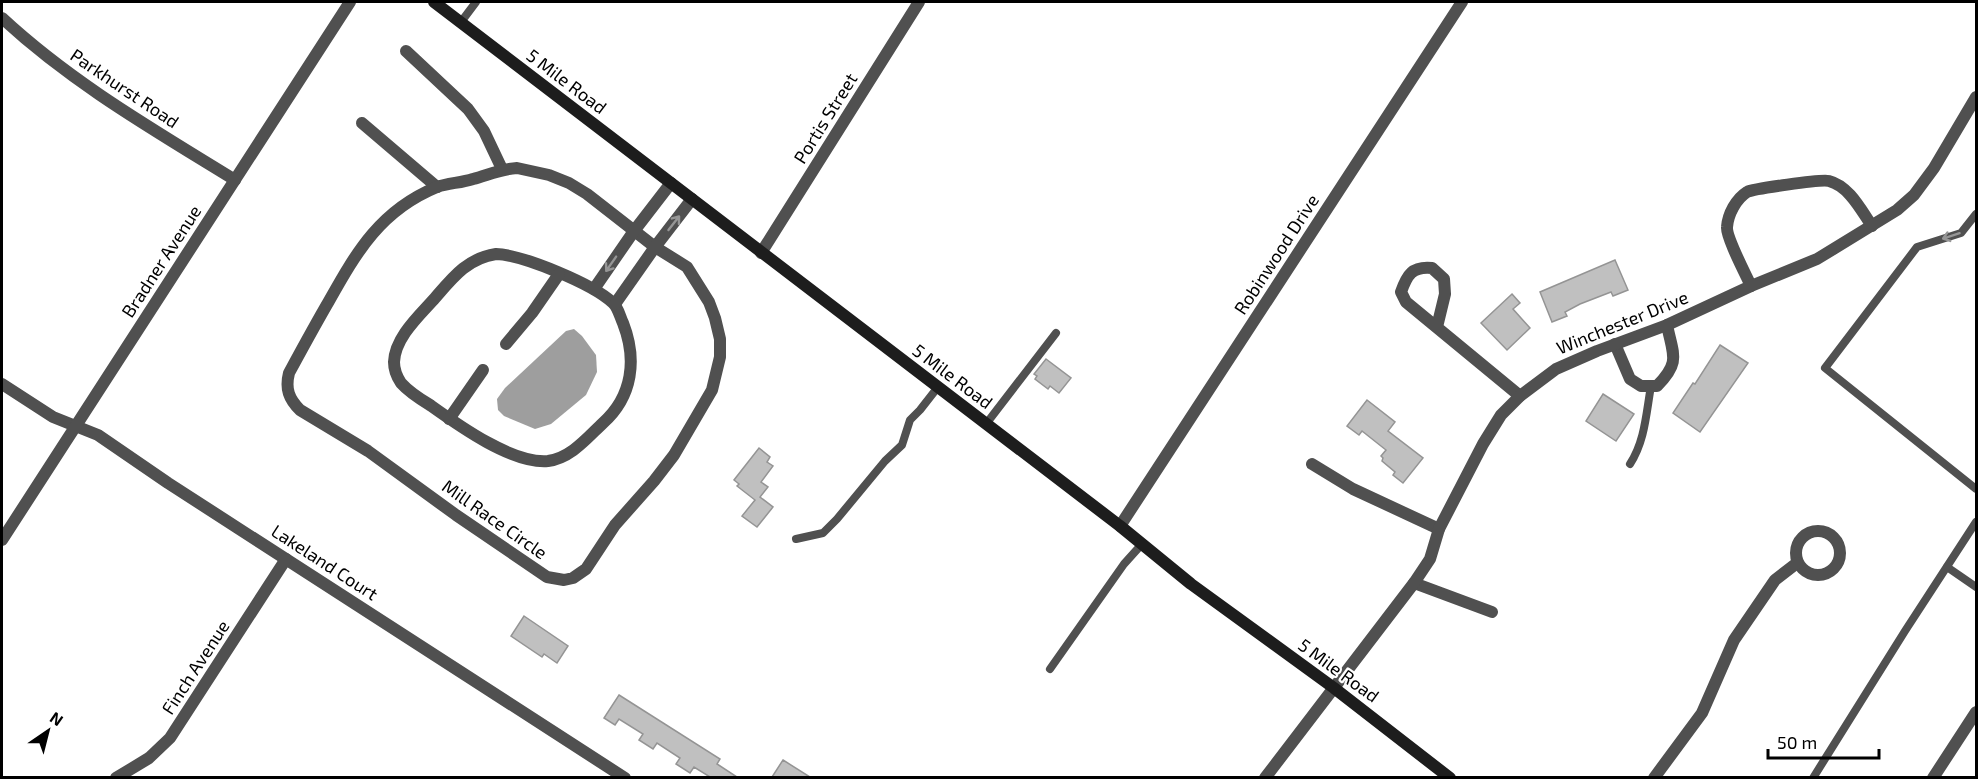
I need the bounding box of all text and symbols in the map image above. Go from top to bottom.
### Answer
street label: Parkhurst Road [67,44,183,132]
street label: 5 Mile Road [523,44,611,118]
street label: Portis Street [789,69,862,167]
street label: Robinwood Drive [1229,190,1323,318]
street label: Bradner Avenue [117,201,205,321]
one-way arrow [667,215,680,231]
one-way arrow [1942,231,1961,242]
one-way arrow [605,255,617,272]
street label: Winchester Drive [1553,286,1691,358]
street label: 5 Mile Road [909,339,997,413]
street label: Mill Race Circle [438,475,552,563]
street label: Lakeland Court [268,519,382,605]
street label: Finch Avenue [156,616,234,718]
street label: 5 Mile Road [1294,633,1384,707]
north arrow [18,701,78,761]
text: N [47,707,67,729]
scale bar [1768,722,1879,760]
text: 50 m [1777,731,1817,753]

